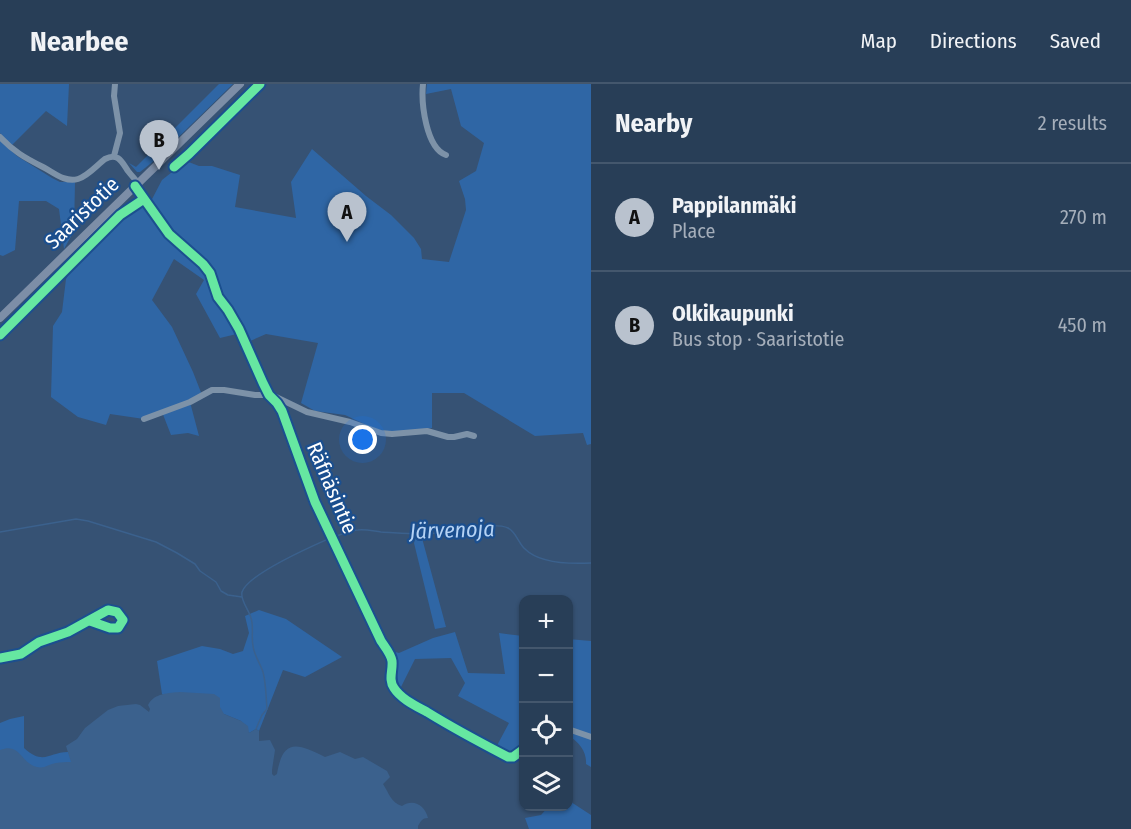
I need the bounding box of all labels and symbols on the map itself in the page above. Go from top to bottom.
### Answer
pin: B [140,120,178,170]
street label: Saaristotie [40,171,124,255]
pin: A [328,192,366,242]
your location [348,425,377,454]
street label: Räfnäsintie [301,438,363,538]
water label: Järvenoja [408,515,495,545]

